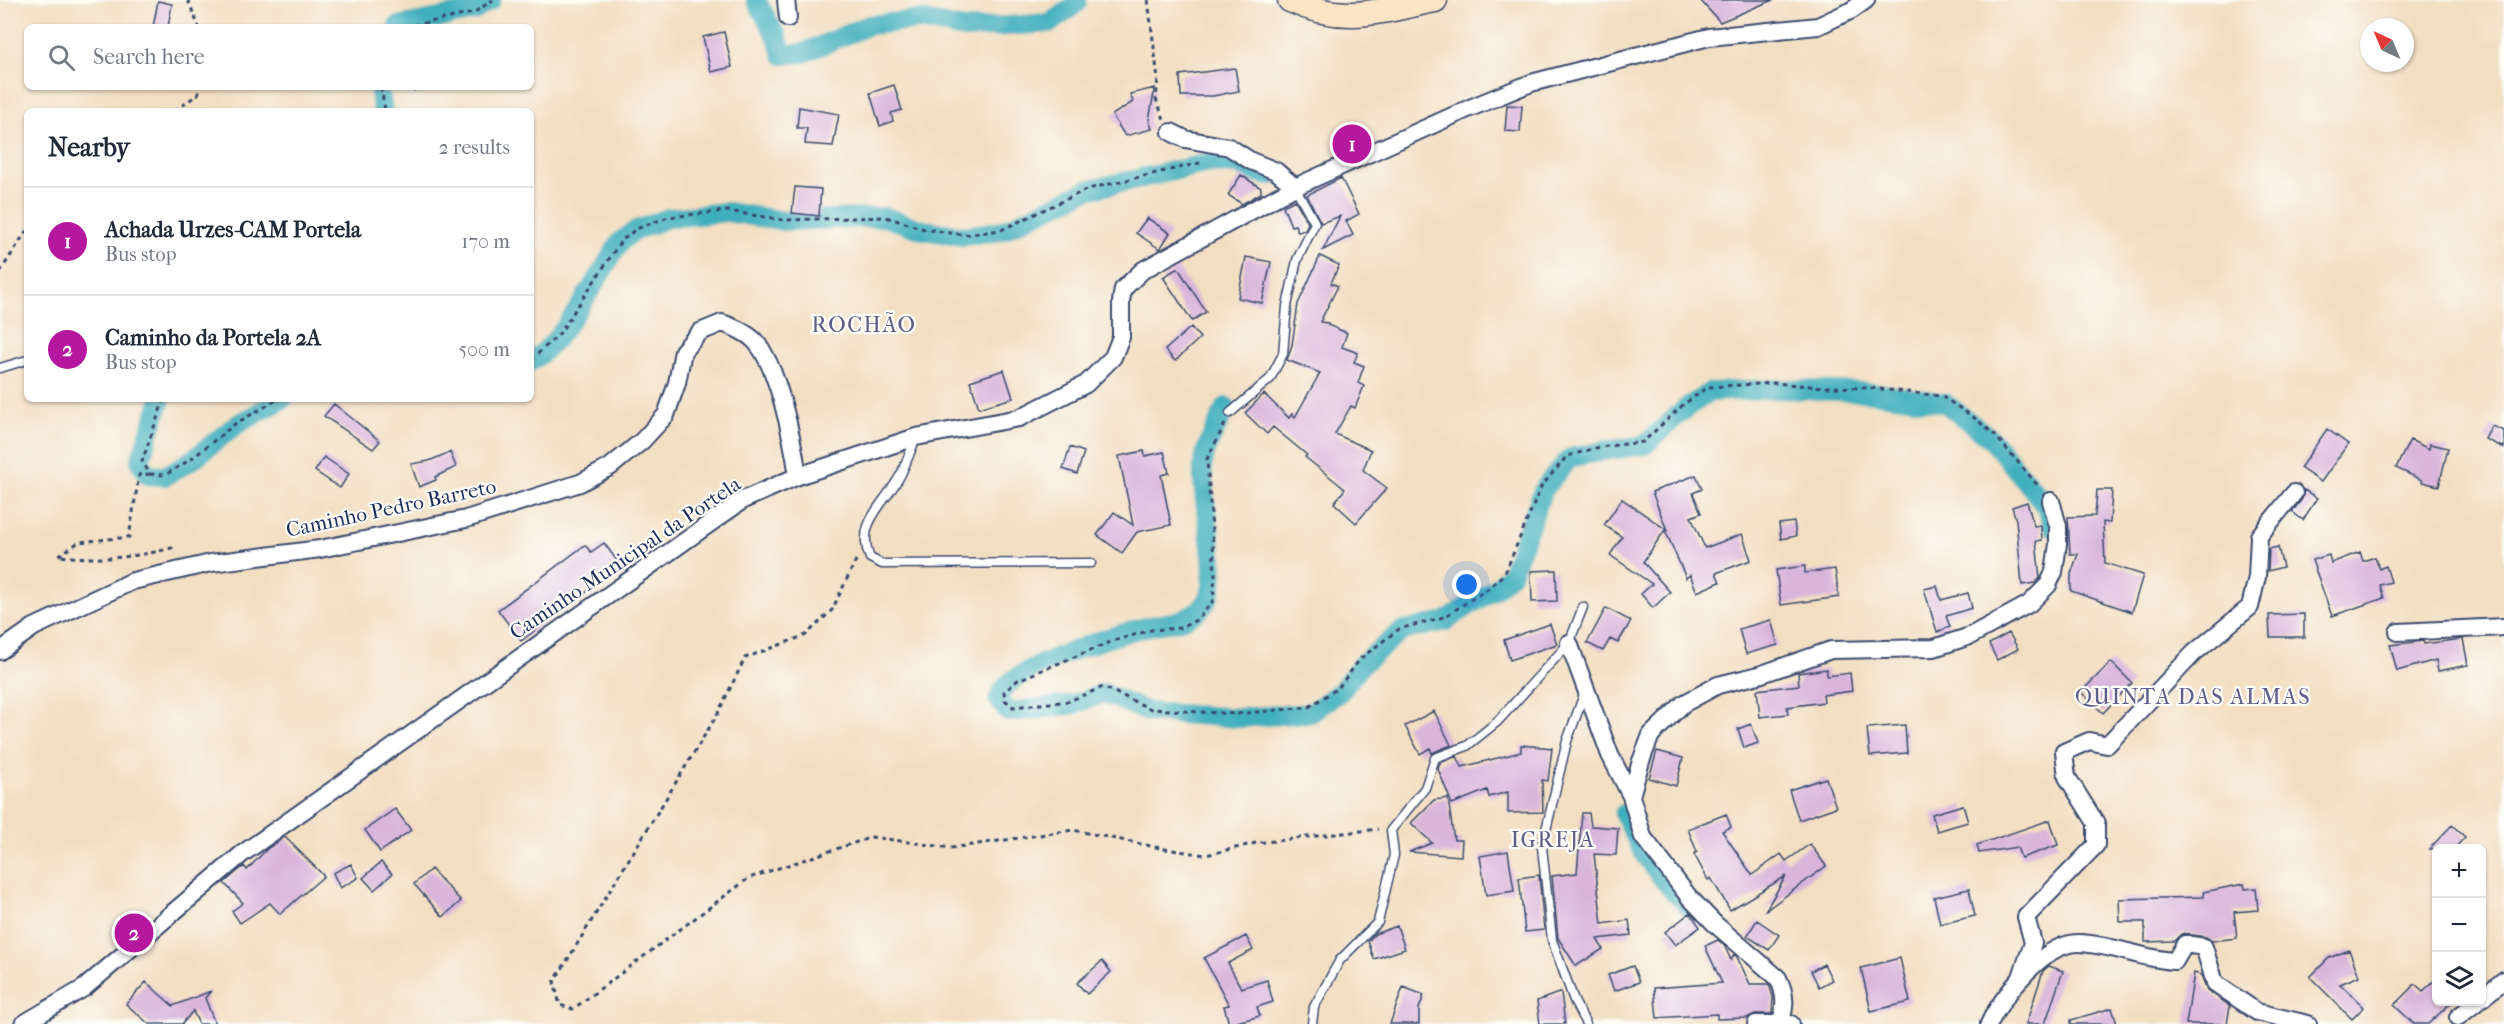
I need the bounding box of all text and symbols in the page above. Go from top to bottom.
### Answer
north arrow [2360,18,2414,72]
search box [24,24,534,90]
icon: search [45,41,78,74]
text: Search here [93,44,205,70]
pin: 1 [1332,122,1372,166]
text: Nearby [48,132,130,163]
text: 2 results [439,136,510,159]
text: Achada Urzes-CAM Portela [105,217,361,243]
text: 1 [64,230,71,253]
text: 170 m [461,230,510,253]
text: Bus stop [105,243,177,266]
district label: ROCHÃO [811,311,917,338]
text: Caminho da Portela 2A [105,325,321,351]
text: 2 [62,338,73,361]
text: 500 m [458,338,510,361]
text: Bus stop [105,351,177,374]
street label: Caminho Municipal da Portela [505,471,745,644]
street label: Caminho Pedro Barreto [284,474,498,542]
your location [1452,570,1481,599]
district label: QUINTA DAS ALMAS [2075,684,2311,710]
district label: IGREJA [1511,827,1595,853]
map controls [2432,844,2486,1006]
button: + [2432,844,2486,898]
button: − [2432,898,2486,952]
pin: 2 [114,910,154,956]
button: layers [2432,952,2486,1006]

